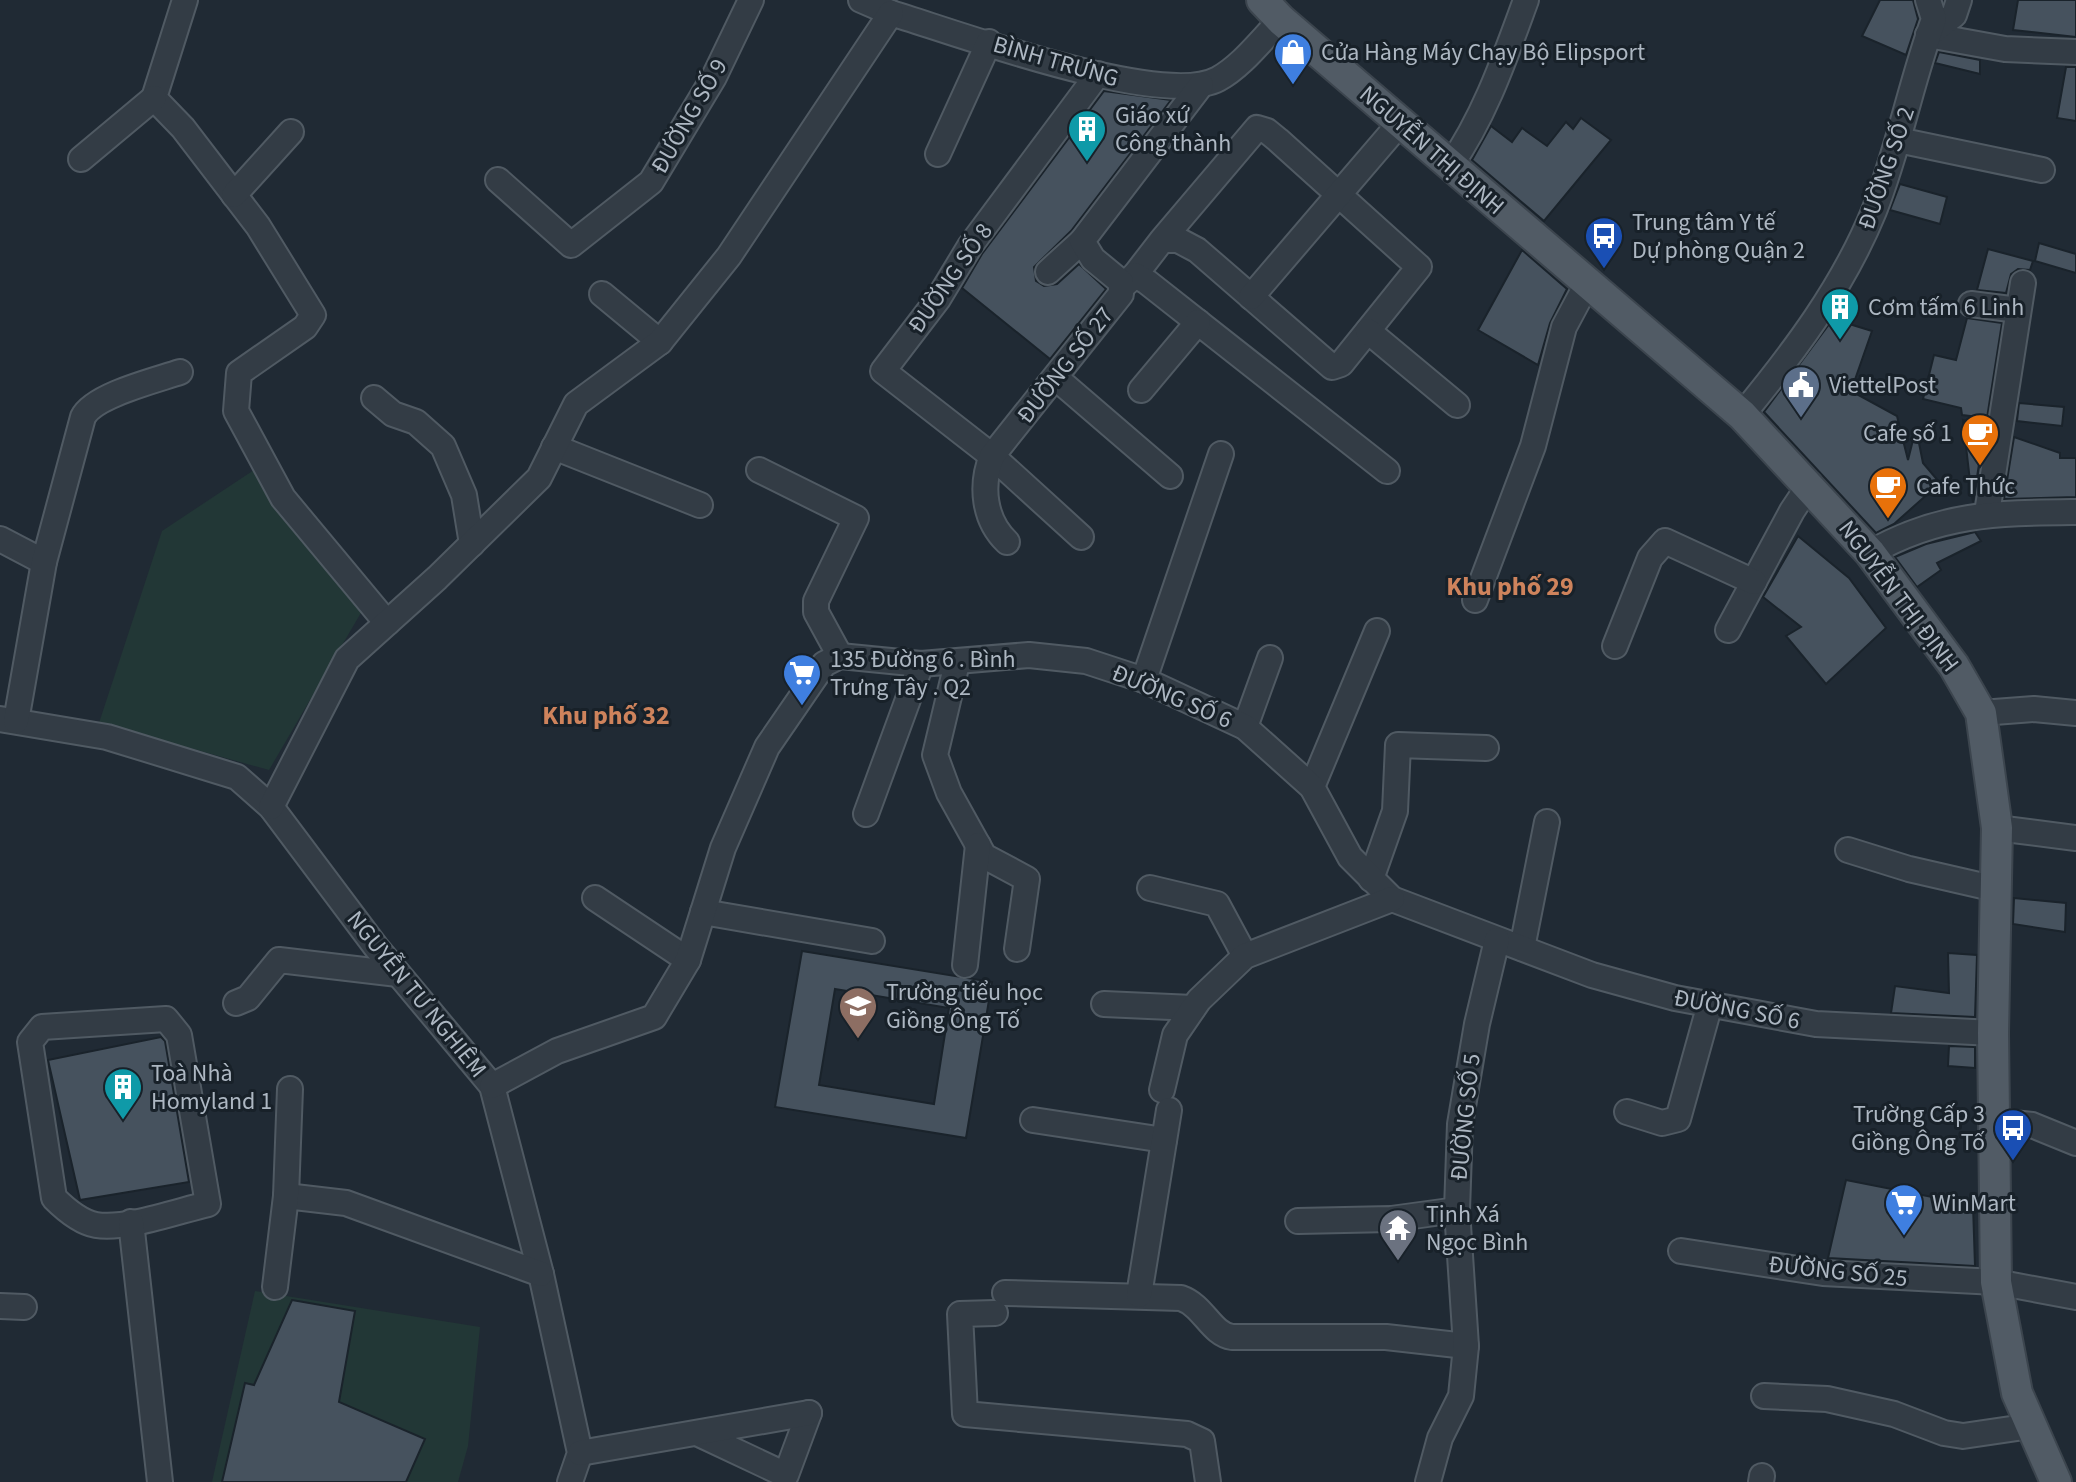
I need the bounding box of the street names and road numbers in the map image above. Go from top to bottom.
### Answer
street label: BÌNH TRƯNG [989,27,1123,96]
street label: ĐƯỜNG SỐ 9 [642,52,736,180]
street label: NGUYỄN THỊ ĐỊNH [1351,77,1512,223]
street label: ĐƯỜNG SỐ 2 [1849,102,1924,234]
street label: ĐƯỜNG SỐ 8 [899,216,1001,341]
street label: ĐƯỜNG SỐ 27 [1009,300,1122,431]
street label: NGUYỄN THỊ ĐỊNH [1830,513,1967,680]
street label: ĐƯỜNG SỐ 6 [1106,655,1237,737]
street label: NGUYỄN TƯ NGHIÊM [338,903,495,1085]
street label: ĐƯỜNG SỐ 6 [1671,980,1803,1039]
street label: ĐƯỜNG SỐ 5 [1441,1052,1490,1182]
street label: ĐƯỜNG SỐ 25 [1767,1247,1909,1296]

